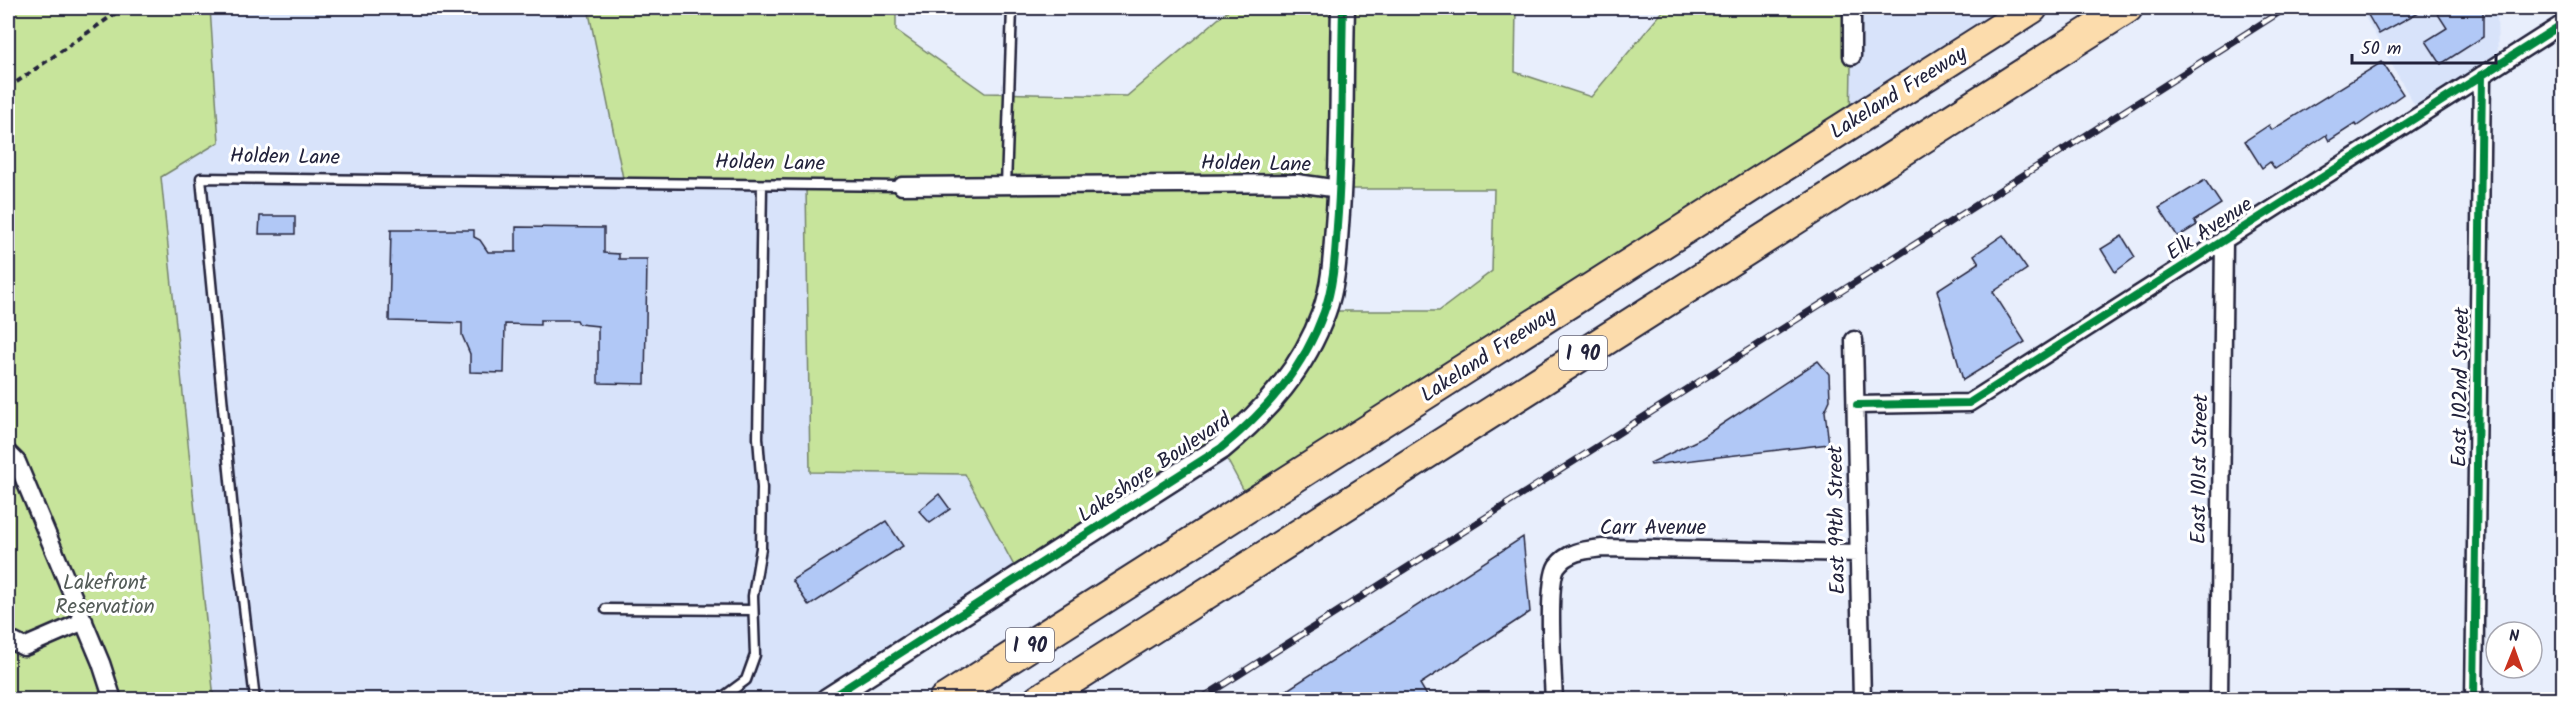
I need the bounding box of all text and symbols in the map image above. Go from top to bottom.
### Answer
scale bar [2352,27,2496,65]
text: 50 m [2361,35,2401,64]
street label: Lakeland Freeway [1824,38,1974,149]
street label: Holden Lane [230,140,341,175]
street label: Holden Lane [715,146,826,181]
street label: Holden Lane [1201,147,1312,182]
street label: Elk Avenue [2160,189,2260,270]
street label: Lakeland Freeway [1414,299,1563,412]
street label: East 102nd Street [2444,306,2479,467]
road number: I 90 [1559,336,1607,370]
street label: East 101st Street [2183,393,2218,544]
street label: Lakeshore Boulevard [1071,404,1239,532]
street label: East 99th Street [1820,444,1855,595]
street label: Carr Avenue [1600,512,1707,545]
park label: Lakefront Reservation [55,567,155,624]
north arrow [2484,620,2544,680]
text: N [2509,624,2520,649]
road number: I 90 [1006,628,1054,662]

